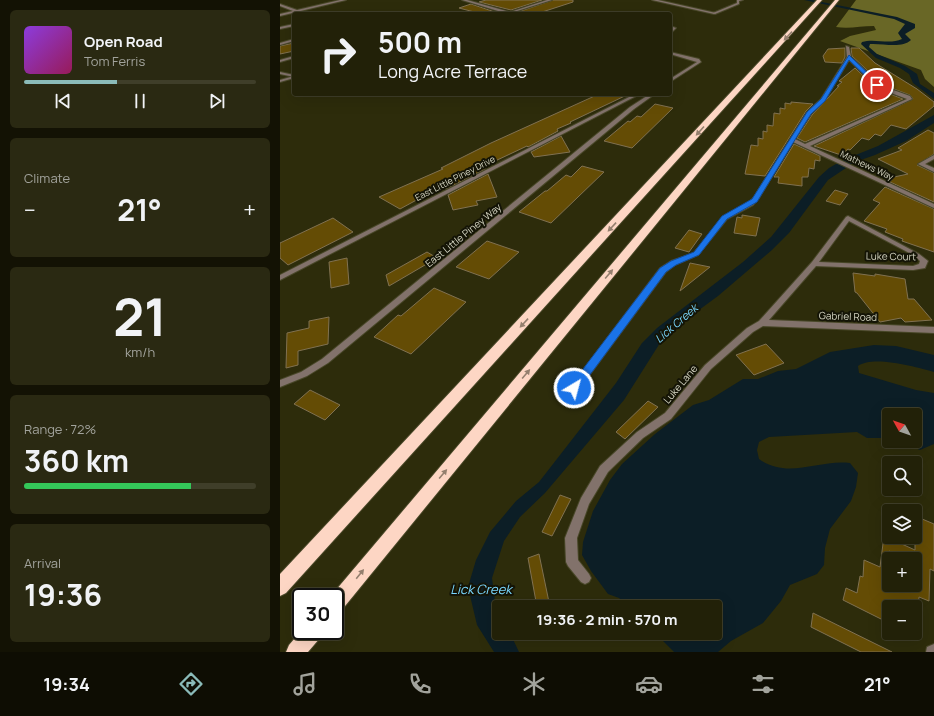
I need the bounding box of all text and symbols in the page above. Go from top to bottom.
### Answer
text: 500 m [378,23,462,61]
icon: right [312,28,364,80]
one-way arrow [783,30,792,41]
text: Open Road [84,31,163,52]
text: Tom Ferris [84,52,145,70]
text: Long Acre Terrace [378,59,527,83]
pin [860,68,894,102]
icon: arrive [866,74,888,96]
icon: previous [52,90,74,112]
icon: pause [129,90,151,112]
icon: next [206,90,228,112]
one-way arrow [695,126,704,137]
street label: Mathews Way [838,147,896,183]
street label: East Little Piney Drive [413,152,497,204]
text: Climate [24,169,70,187]
text: 21° [117,189,162,230]
text: − [24,195,36,225]
text: + [243,195,256,225]
street label: East Little Piney Way [422,199,505,270]
one-way arrow [607,222,617,232]
street label: Luke Court [866,249,916,263]
one-way arrow [605,269,613,280]
text: 21 [113,281,167,352]
water label: Lick Creek [651,299,702,346]
street label: Gabriel Road [819,308,877,324]
one-way arrow [519,318,529,328]
text: km/h [125,343,155,361]
street label: Luke Lane [660,362,700,406]
position arrow [553,367,595,409]
one-way arrow [521,369,530,380]
north arrow [882,408,922,448]
map controls [882,408,922,640]
text: Range · 72% [24,420,96,438]
text: 360 km [24,440,129,481]
button: search [882,456,922,496]
one-way arrow [438,469,447,480]
button: layers [882,504,922,544]
button: + [882,552,922,592]
text: Arrival [24,554,61,572]
one-way arrow [355,569,364,580]
text: 19:36 [24,574,102,615]
water label: Lick Creek [450,580,514,598]
speed limit sign: 30 [292,588,344,640]
button: − [882,600,922,640]
text: 19:36 · 2 min · 570 m [536,609,678,630]
icon: directions [177,670,205,698]
icon: music [291,670,319,698]
icon: phone [406,670,434,698]
icon: climate [520,670,548,698]
icon: car [635,670,663,698]
icon: filters [749,670,777,698]
text: 19:34 [43,672,90,696]
text: 21° [864,672,891,696]

